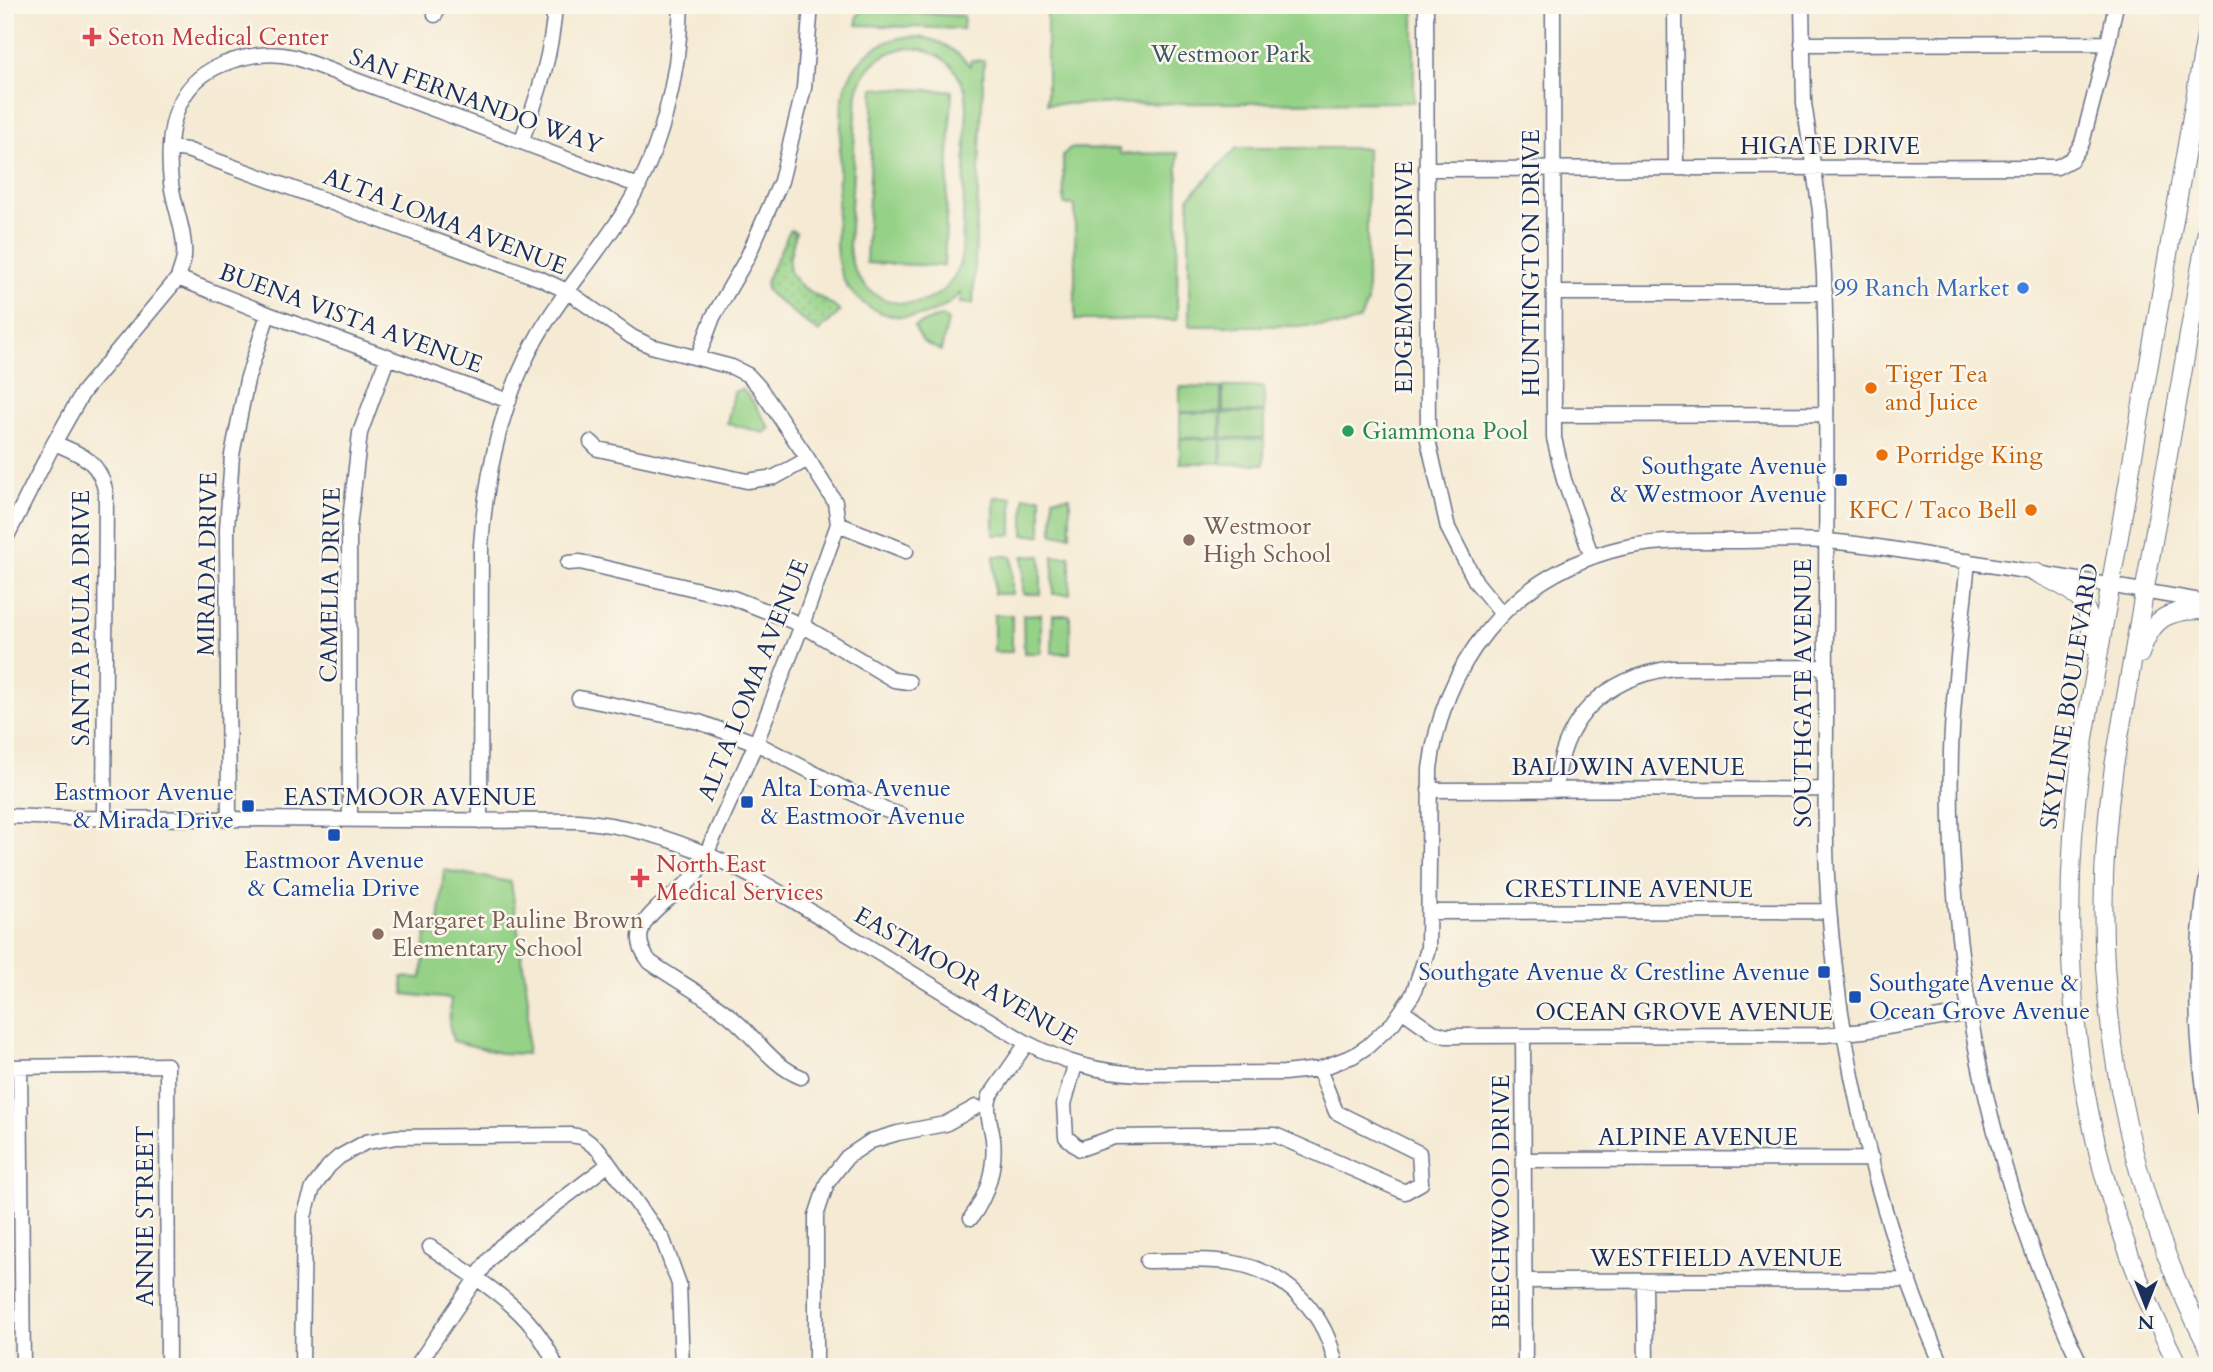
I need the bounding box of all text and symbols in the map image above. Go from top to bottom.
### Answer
place label: Seton Medical Center [108,21,329,54]
marker: Seton Medical Center [82,27,102,47]
park label: Westmoor Park [1150,38,1311,71]
street label: SAN FERNANDO WAY [345,40,607,163]
street label: HUNTINGTON DRIVE [1515,129,1548,397]
street label: HIGATE DRIVE [1740,130,1920,163]
street label: ALTA LOMA AVENUE [318,160,571,283]
street label: EDGEMONT DRIVE [1388,161,1421,393]
street label: BUENA VISTA AVENUE [215,255,487,382]
place label: 99 Ranch Market [1834,272,2009,305]
marker: 99 Ranch Market [2015,280,2031,296]
place label: Tiger Tea and Juice [1885,358,1988,419]
marker: Tiger Tea and Juice [1863,380,1879,396]
place label: Giammona Pool [1362,415,1528,448]
marker: Giammona Pool [1340,423,1356,439]
place label: Porridge King [1896,439,2043,472]
marker: Porridge King [1874,447,1890,463]
place label: Southgate Avenue & Westmoor Avenue [1610,450,1827,511]
street label: MIRADA DRIVE [189,472,226,656]
marker: Southgate Avenue & Westmoor Avenue [1833,472,1849,488]
street label: CAMELIA DRIVE [312,487,349,683]
street label: SANTA PAULA DRIVE [65,490,98,746]
place label: KFC / Taco Bell [1849,494,2017,527]
marker: KFC / Taco Bell [2023,502,2039,518]
place label: Westmoor High School [1202,510,1331,571]
marker: Westmoor High School [1181,532,1197,548]
street label: ALTA LOMA AVENUE [690,554,817,806]
street label: SOUTHGATE AVENUE [1787,558,1820,828]
street label: SKYLINE BOULEVARD [2032,561,2107,832]
street label: BALDWIN AVENUE [1511,751,1745,784]
place label: Alta Loma Avenue & Eastmoor Avenue [761,772,965,833]
place label: Eastmoor Avenue & Mirada Drive [54,776,234,837]
street label: EASTMOOR AVENUE [283,781,537,814]
marker: Alta Loma Avenue & Eastmoor Avenue [739,794,755,810]
marker: Eastmoor Avenue & Mirada Drive [240,798,256,814]
marker: Eastmoor Avenue & Camelia Drive [326,827,342,843]
place label: Eastmoor Avenue & Camelia Drive [244,844,424,905]
place label: North East Medical Services [656,848,823,909]
marker: North East Medical Services [630,868,650,888]
street label: CRESTLINE AVENUE [1505,873,1753,906]
street label: EASTMOOR AVENUE [848,899,1084,1054]
place label: Margaret Pauline Brown Elementary School [392,904,644,965]
marker: Margaret Pauline Brown Elementary School [370,926,386,942]
place label: Southgate Avenue & Crestline Avenue [1419,956,1810,989]
marker: Southgate Avenue & Crestline Avenue [1816,964,1832,980]
place label: Southgate Avenue & Ocean Grove Avenue [1869,967,2090,1028]
marker: Southgate Avenue & Ocean Grove Avenue [1847,989,1863,1005]
street label: OCEAN GROVE AVENUE [1535,996,1833,1029]
street label: BEECHWOOD DRIVE [1485,1074,1518,1330]
street label: ALPINE AVENUE [1598,1121,1798,1154]
street label: ANNIE STREET [129,1126,162,1306]
street label: WESTFIELD AVENUE [1589,1242,1842,1275]
north arrow [2112,1270,2182,1340]
text: N [2137,1309,2154,1335]

